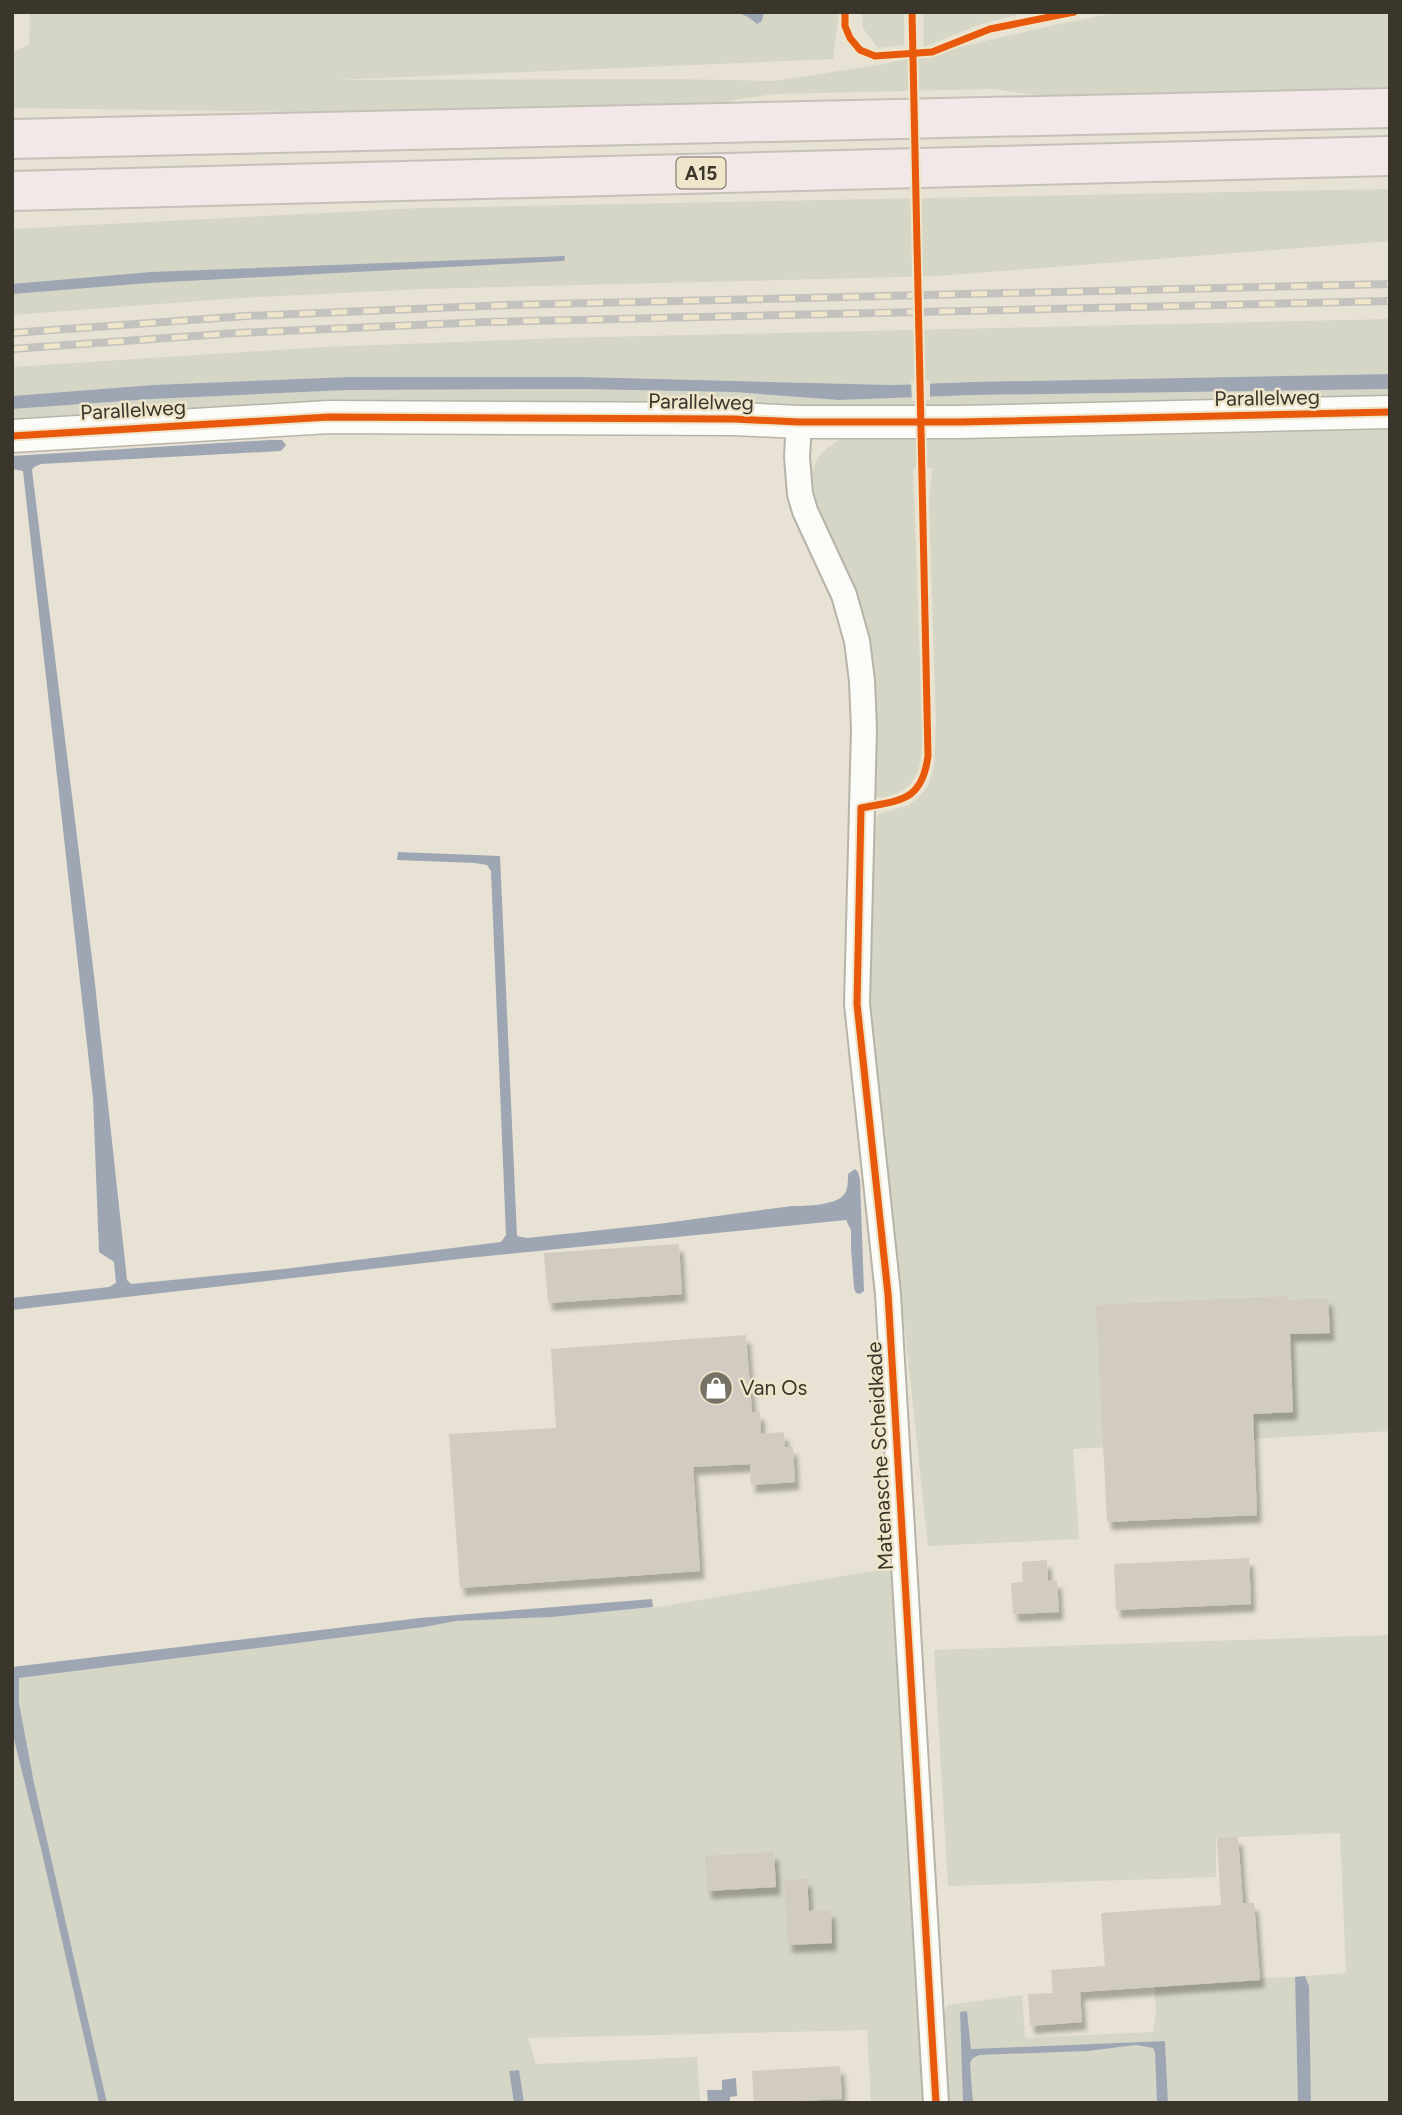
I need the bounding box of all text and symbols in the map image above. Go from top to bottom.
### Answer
road number: A15 [676,158,726,188]
street label: Parallelweg [1214,384,1320,411]
street label: Parallelweg [648,388,754,415]
street label: Parallelweg [79,394,186,425]
street label: Matenasche Scheidkade [861,1341,898,1571]
shop icon: Van Os [697,1369,735,1407]
place label: Van Os [740,1375,807,1400]

